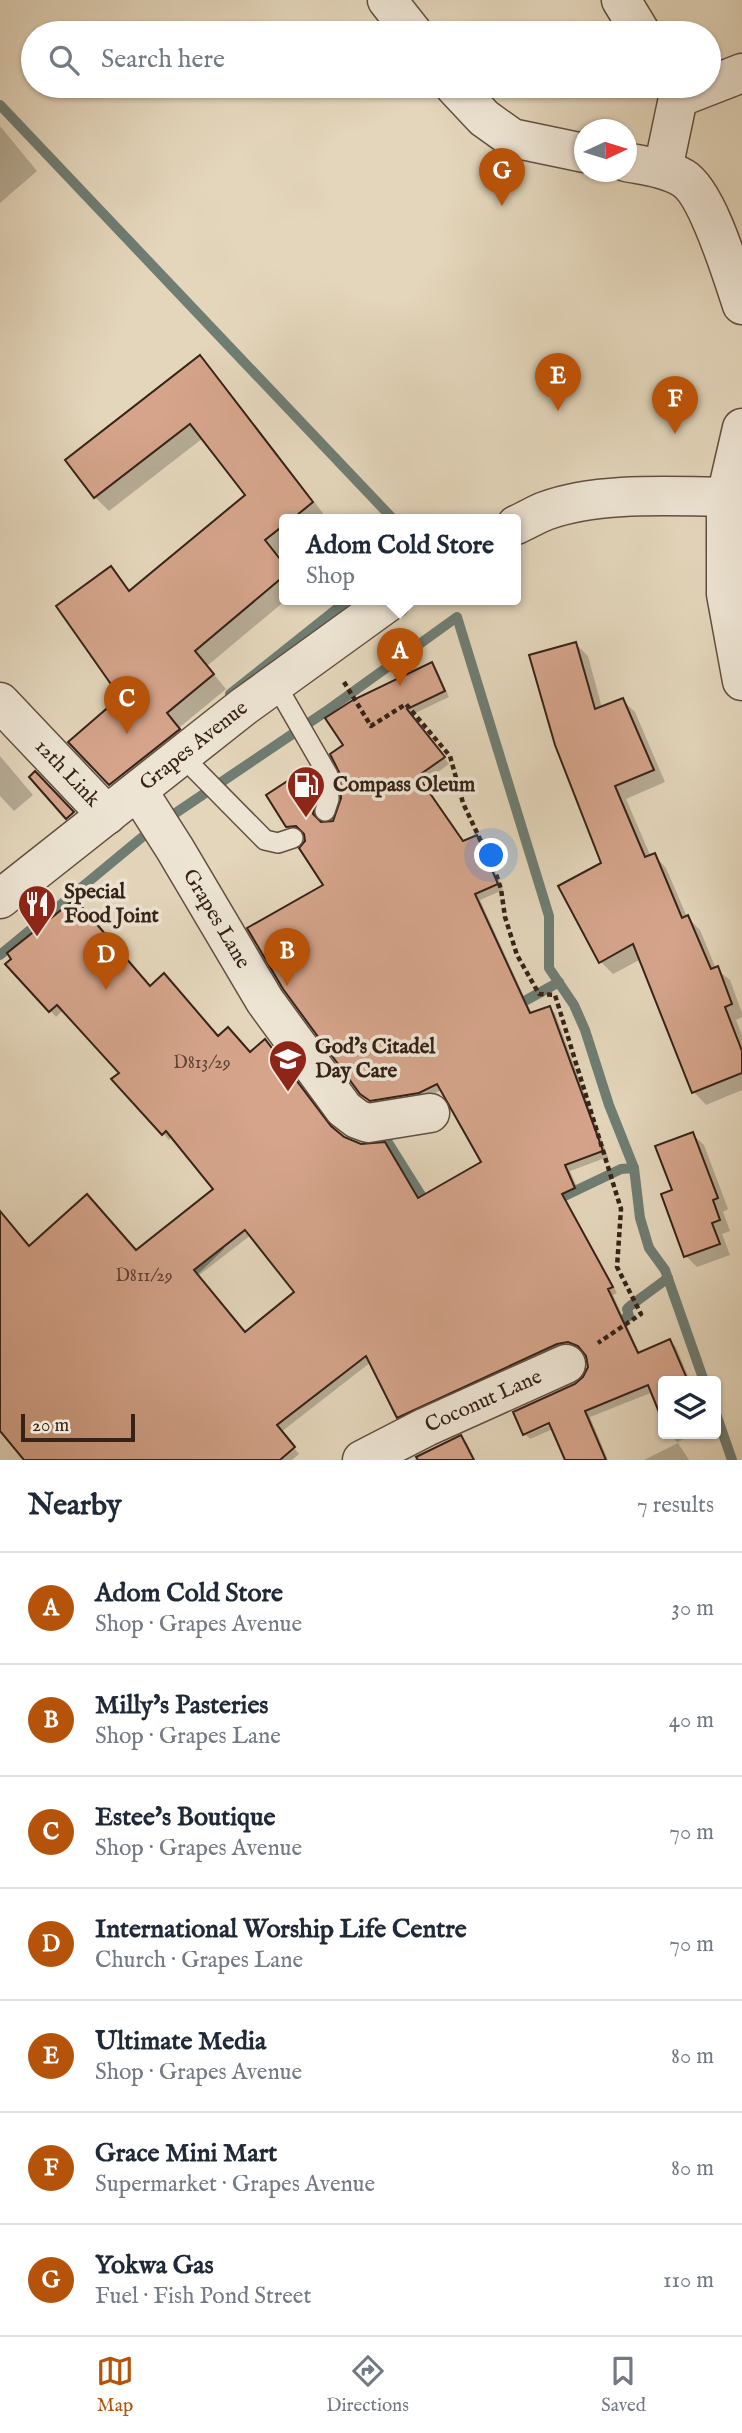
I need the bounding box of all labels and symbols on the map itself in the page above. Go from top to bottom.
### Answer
north arrow [574,119,637,182]
pin: G [479,148,525,206]
pin: E [535,353,581,411]
pin: F [652,376,698,434]
pin: A [377,628,423,686]
pin: C [104,676,150,734]
street label: Grapes Avenue [134,695,254,797]
street label: 12th Link [29,733,106,813]
fuel station icon: Compass Oleum [285,764,327,819]
place label: Compass Oleum [333,772,476,799]
your location [474,838,508,872]
street label: Grapes Lane [176,864,257,974]
place label: Special Food Joint [64,879,160,930]
restaurant icon: Special Food Joint [16,883,58,938]
pin: B [264,928,310,986]
pin: D [83,932,129,990]
place label: God's Citadel Day Care [315,1034,436,1085]
school or university icon: God's Citadel Day Care [267,1038,309,1093]
house number: D813/29 [173,1052,231,1075]
house number: D811/29 [115,1265,173,1288]
street label: Coconut Lane [421,1363,546,1439]
scale bar [21,1411,135,1443]

